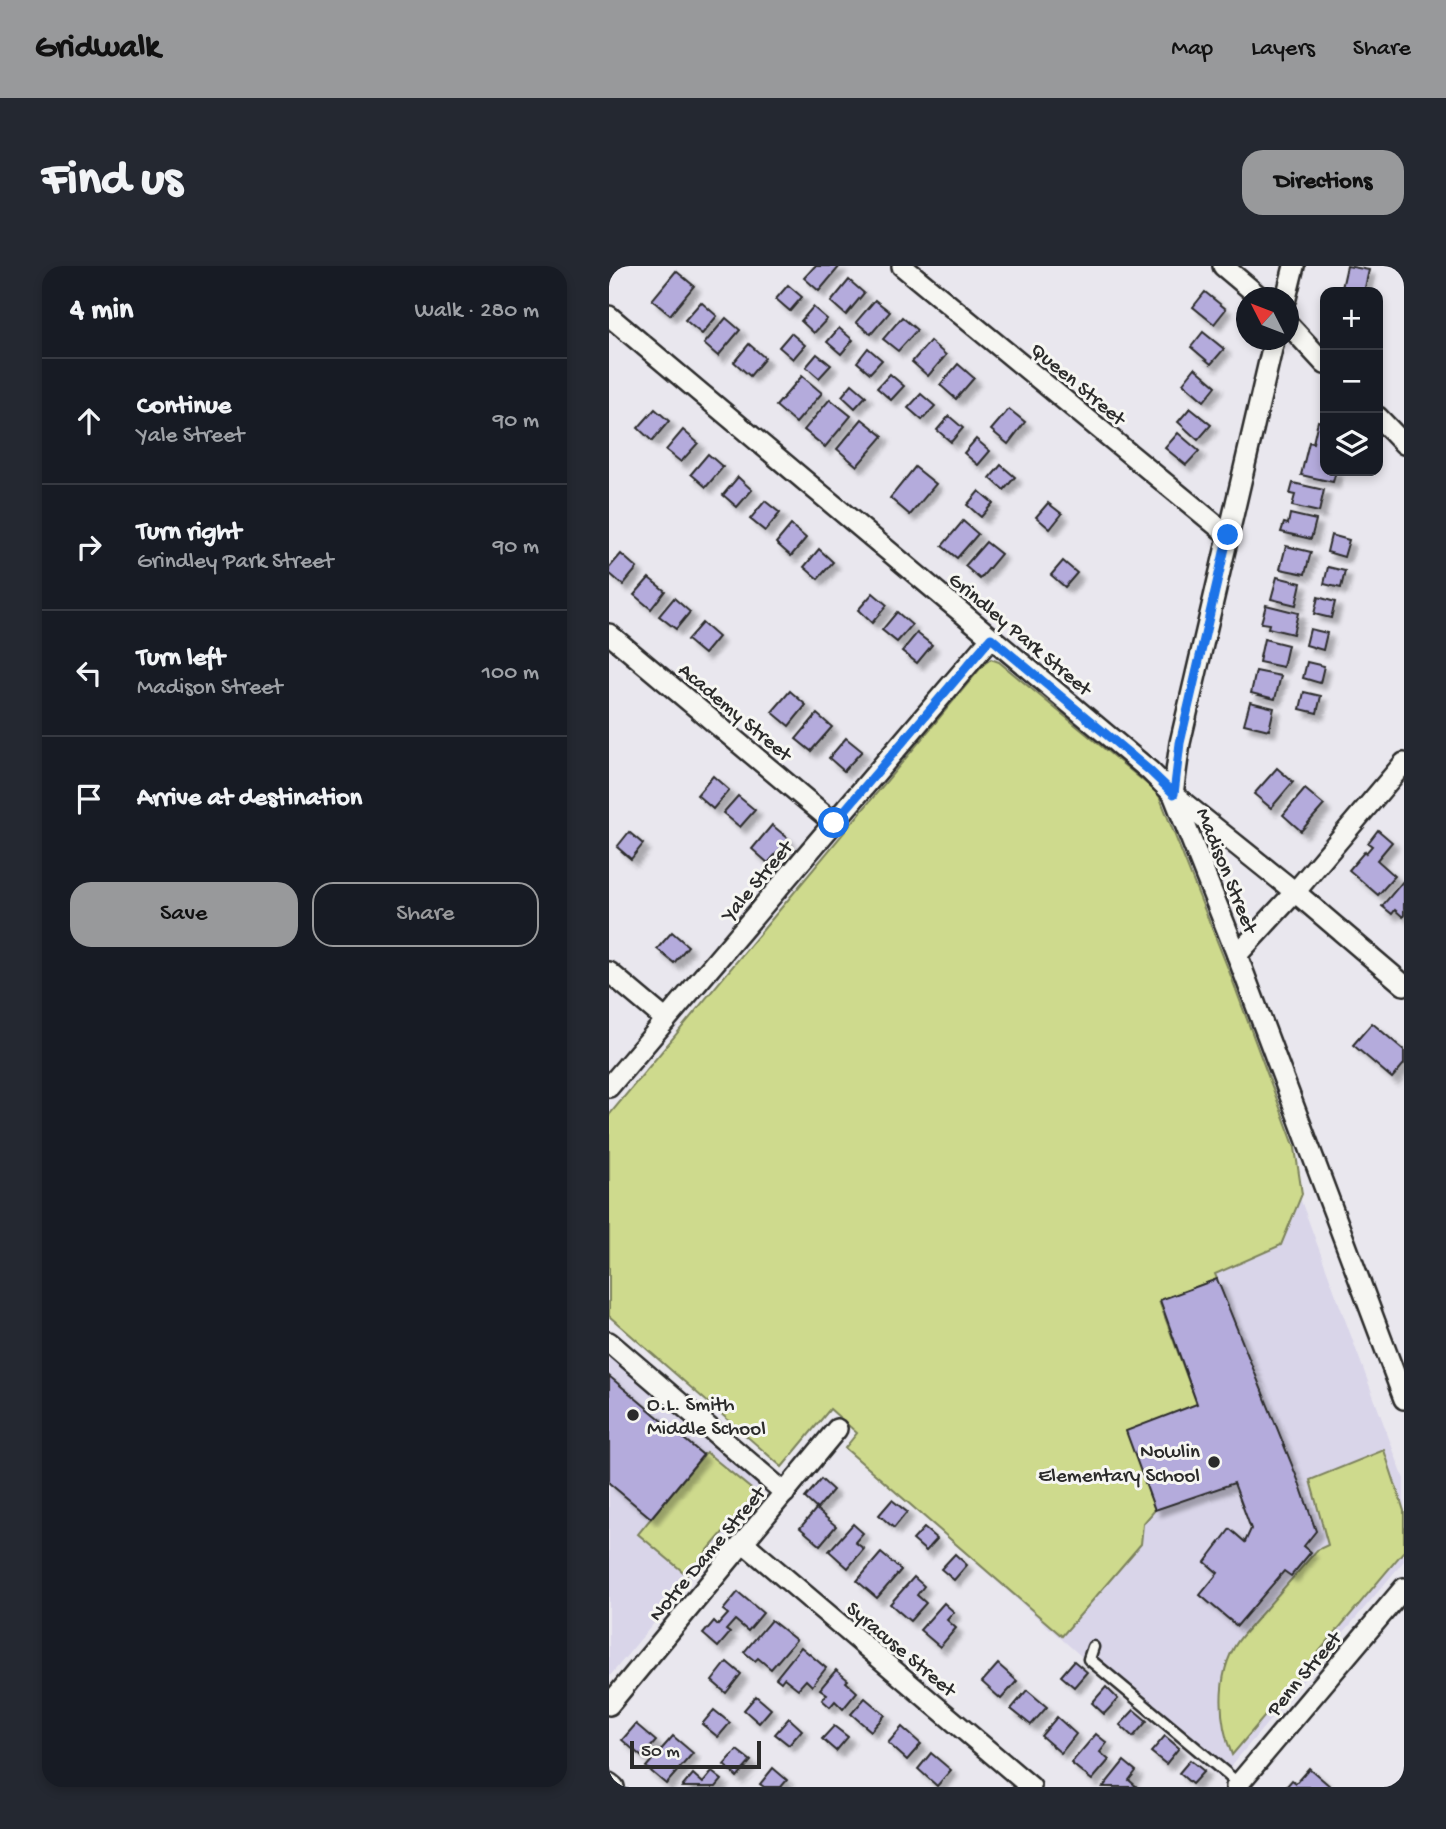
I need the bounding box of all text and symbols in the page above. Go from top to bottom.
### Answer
text: Gridwalk [35,30,160,68]
text: Map [1171,35,1213,64]
text: Layers [1251,35,1315,64]
text: Share [1353,35,1411,64]
button: Directions [1242,150,1404,215]
text: Find us [42,153,182,211]
north arrow [1236,287,1299,350]
map controls [1320,287,1383,476]
button: + [1320,287,1383,350]
text: 4 min [70,294,133,329]
text: Walk · 280 m [415,298,539,325]
street label: Queen Street [1024,339,1131,434]
button: − [1320,350,1383,413]
text: Continue [137,392,231,423]
icon: ahead [70,402,108,440]
text: 90 m [493,408,539,435]
button: layers [1320,413,1383,476]
text: Yale Street [137,423,244,450]
text: Turn right [137,518,241,549]
route end [1212,519,1243,550]
icon: right [70,528,108,566]
text: 90 m [493,534,539,561]
text: Grindley Park Street [137,549,333,576]
street label: Grindley Park Street [942,568,1097,704]
text: Turn left [137,644,225,675]
icon: left [70,654,108,692]
street label: Academy Street [672,659,797,770]
text: 100 m [482,660,539,687]
text: Madison Street [137,675,282,702]
icon: arrive [70,780,108,818]
text: Arrive at destination [137,784,362,815]
street label: Madison Street [1188,805,1262,940]
route start [818,807,849,838]
street label: Yale Street [716,835,801,929]
button: Save [70,882,298,947]
button: Share [312,882,539,947]
place label: O.L. Smith Middle School [647,1394,766,1443]
marker: O.L. Smith Middle School [625,1407,641,1423]
place label: Nowlin Elementary School [1038,1441,1200,1490]
marker: Nowlin Elementary School [1206,1454,1222,1470]
street label: Notre Dame Street [645,1481,774,1628]
street label: Syracuse Street [840,1597,962,1705]
street label: Penn Street [1262,1626,1350,1724]
scale bar [630,1738,761,1770]
text: 50 m [641,1741,680,1764]

